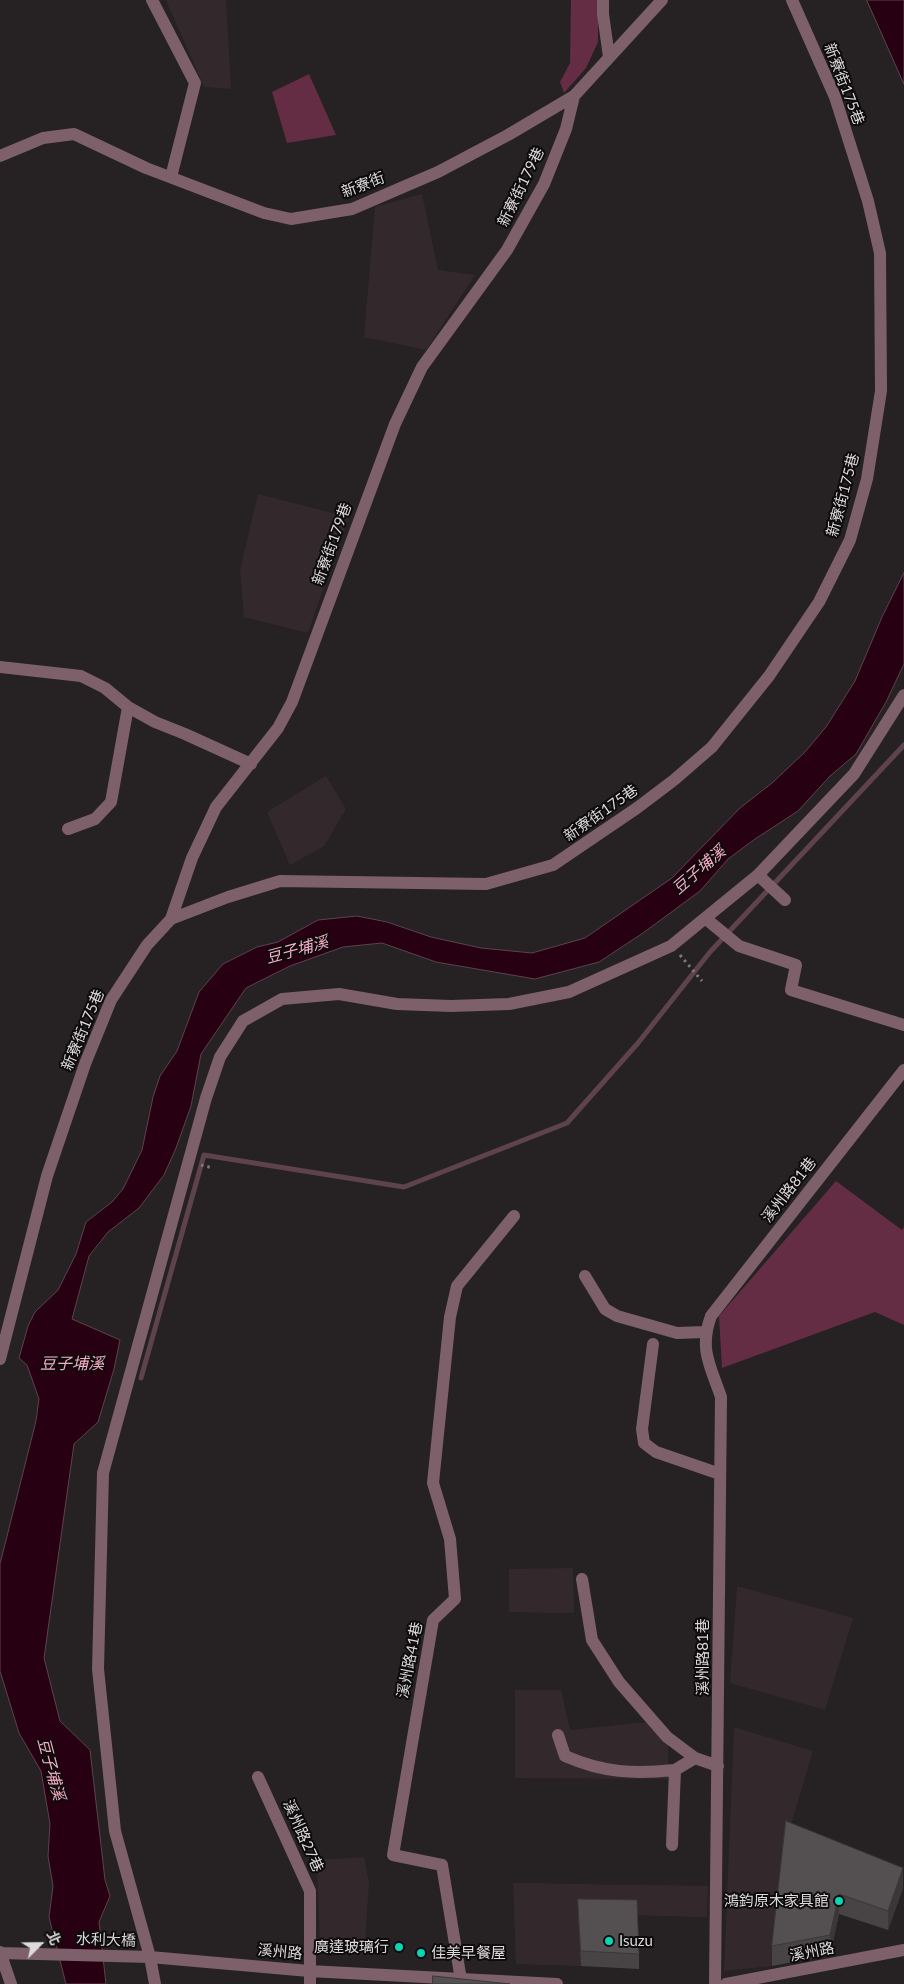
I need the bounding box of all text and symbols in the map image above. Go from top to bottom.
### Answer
street label: 新寮街175巷 [820,41,868,127]
street label: 新寮街179巷 [494,144,548,230]
street label: 新寮街 [339,169,387,201]
street label: 新寮街175巷 [823,451,863,539]
street label: 新寮街179巷 [309,500,355,588]
street label: 新寮街175巷 [561,781,641,845]
water label: 豆子埔溪 [669,842,729,898]
water label: 豆子埔溪 [264,932,330,968]
street label: 新寮街175巷 [58,987,108,1073]
street label: 溪州路81巷 [758,1154,820,1226]
water label: 豆子埔溪 [40,1354,104,1374]
street label: 溪州路81巷 [694,1618,712,1696]
street label: 溪州路41巷 [394,1620,426,1700]
water label: 豆子埔溪 [33,1736,69,1802]
street label: 溪州路27巷 [279,1797,327,1875]
place label: 鴻鈞原木家具館 [724,1892,829,1910]
marker: 鴻鈞原木家具館 [833,1895,845,1907]
north arrow [15,1919,65,1969]
text: 北 [44,1928,65,1948]
street label: 水利大橋 [76,1930,136,1950]
place label: Isuzu [619,1932,653,1950]
marker: Isuzu [603,1935,615,1947]
place label: 廣達玻璃行 [314,1938,389,1956]
street label: 溪州路 [788,1939,836,1965]
street label: 溪州路 [257,1941,303,1963]
marker: 廣達玻璃行 [393,1941,405,1953]
place label: 佳美早餐屋 [431,1944,506,1962]
marker: 佳美早餐屋 [415,1947,427,1959]

